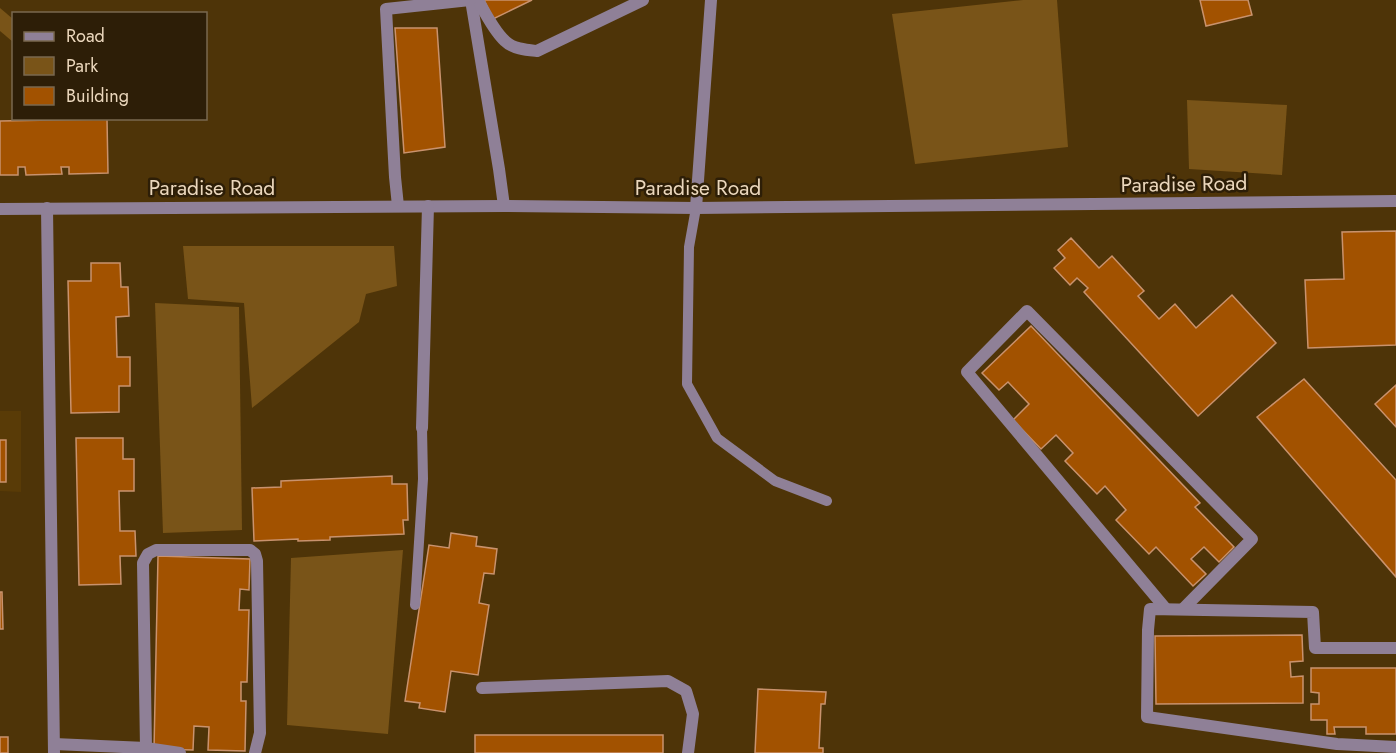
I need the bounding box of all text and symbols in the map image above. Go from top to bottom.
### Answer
legend [12,12,207,120]
text: Road [66,23,105,49]
text: Park [66,53,98,79]
text: Building [66,83,129,109]
street label: Paradise Road [1120,168,1248,200]
street label: Paradise Road [149,173,275,203]
street label: Paradise Road [635,173,761,203]

